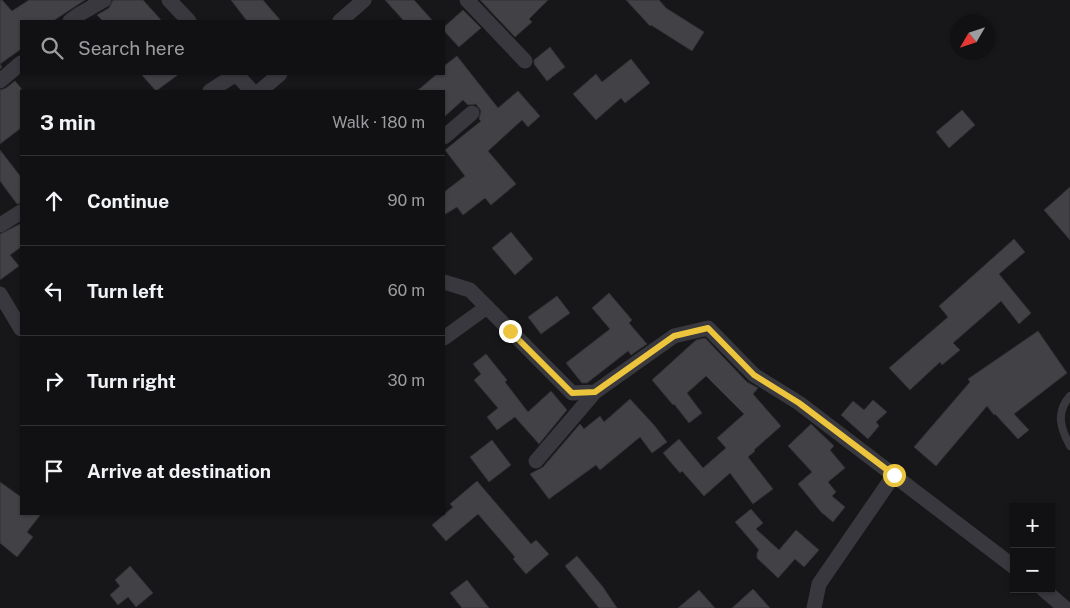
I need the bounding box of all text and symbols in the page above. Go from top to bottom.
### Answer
north arrow [950,15,995,60]
search box [20,20,445,75]
icon: search [38,34,66,62]
text: Search here [78,37,185,59]
text: 3 min [40,110,96,135]
text: Walk · 180 m [332,113,425,132]
icon: ahead [40,187,68,215]
text: Continue [87,190,169,212]
text: 90 m [388,191,425,210]
icon: left [40,277,68,305]
text: Turn left [87,280,164,302]
text: 60 m [388,281,425,300]
route end [499,320,522,343]
icon: right [40,367,68,395]
text: Turn right [87,370,176,392]
text: 30 m [388,371,425,390]
icon: arrive [40,457,68,485]
text: Arrive at destination [87,460,271,482]
route start [883,464,906,487]
map controls [1010,503,1055,593]
button: + [1010,503,1055,548]
button: − [1010,548,1055,593]

